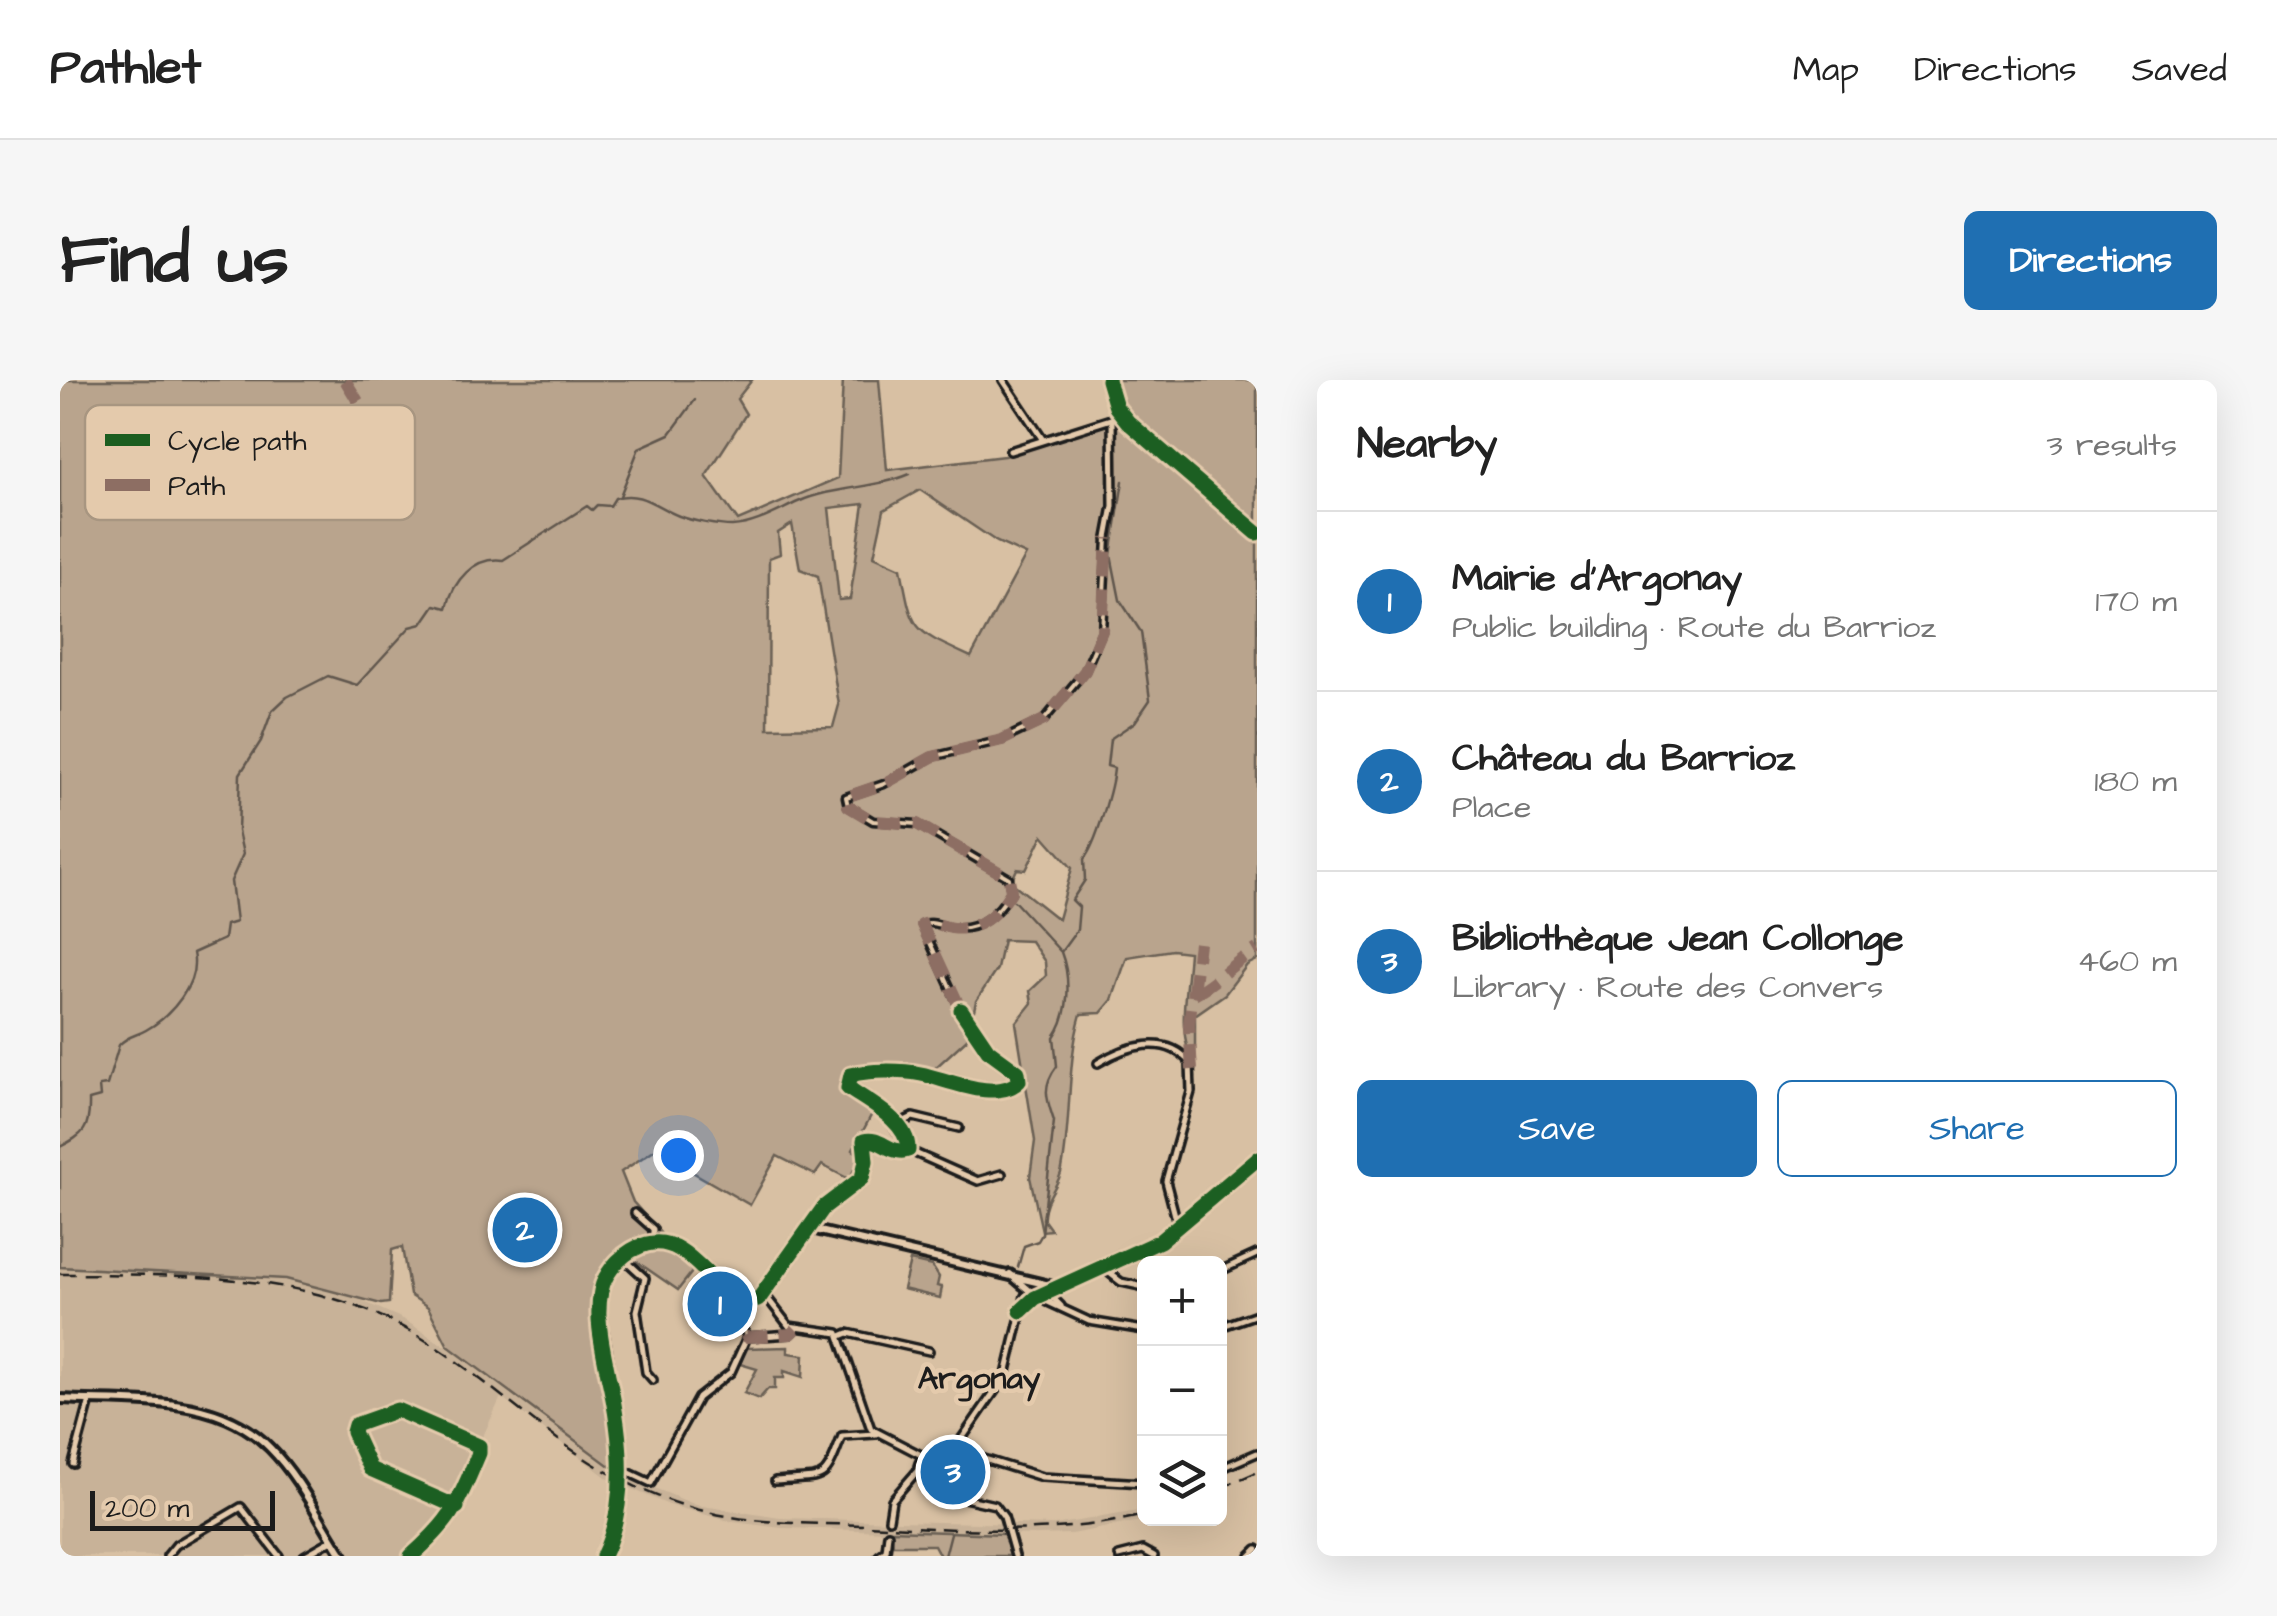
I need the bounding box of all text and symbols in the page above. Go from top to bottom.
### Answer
text: Pathlet [50,36,201,102]
text: Map [1793,45,1859,94]
text: Directions [1914,45,2077,94]
text: Saved [2132,45,2227,94]
button: Directions [1964,211,2217,310]
text: Find us [60,212,289,309]
legend [85,405,415,520]
text: Nearby [1357,416,1497,474]
text: Cycle path [168,422,307,463]
text: 3 results [2047,423,2177,468]
text: Path [168,467,225,506]
text: Mairie d'Argonay [1452,553,1742,605]
text: 1 [1387,579,1392,624]
text: 170 m [2095,579,2177,624]
text: Public building · Route du Barrioz [1452,605,1936,650]
text: Château du Barrioz [1452,733,1795,785]
text: 2 [1380,759,1399,804]
text: 180 m [2094,759,2177,804]
text: Place [1452,785,1531,830]
text: Bibliothèque Jean Collonge [1452,913,1904,965]
text: 3 [1381,939,1398,984]
text: 460 m [2077,939,2177,984]
text: Library · Route des Convers [1452,965,1883,1010]
button: Save [1357,1080,1757,1177]
button: Share [1777,1080,2177,1177]
your location [653,1130,704,1181]
pin: 2 [492,1192,558,1268]
map controls [1137,1256,1227,1526]
button: + [1137,1256,1227,1346]
pin: 1 [688,1266,752,1342]
button: − [1137,1346,1227,1436]
district label: Argonay [918,1356,1041,1402]
pin: 3 [920,1434,986,1510]
button: layers [1137,1436,1227,1526]
scale bar [90,1486,275,1530]
text: 200 m [105,1489,189,1528]

